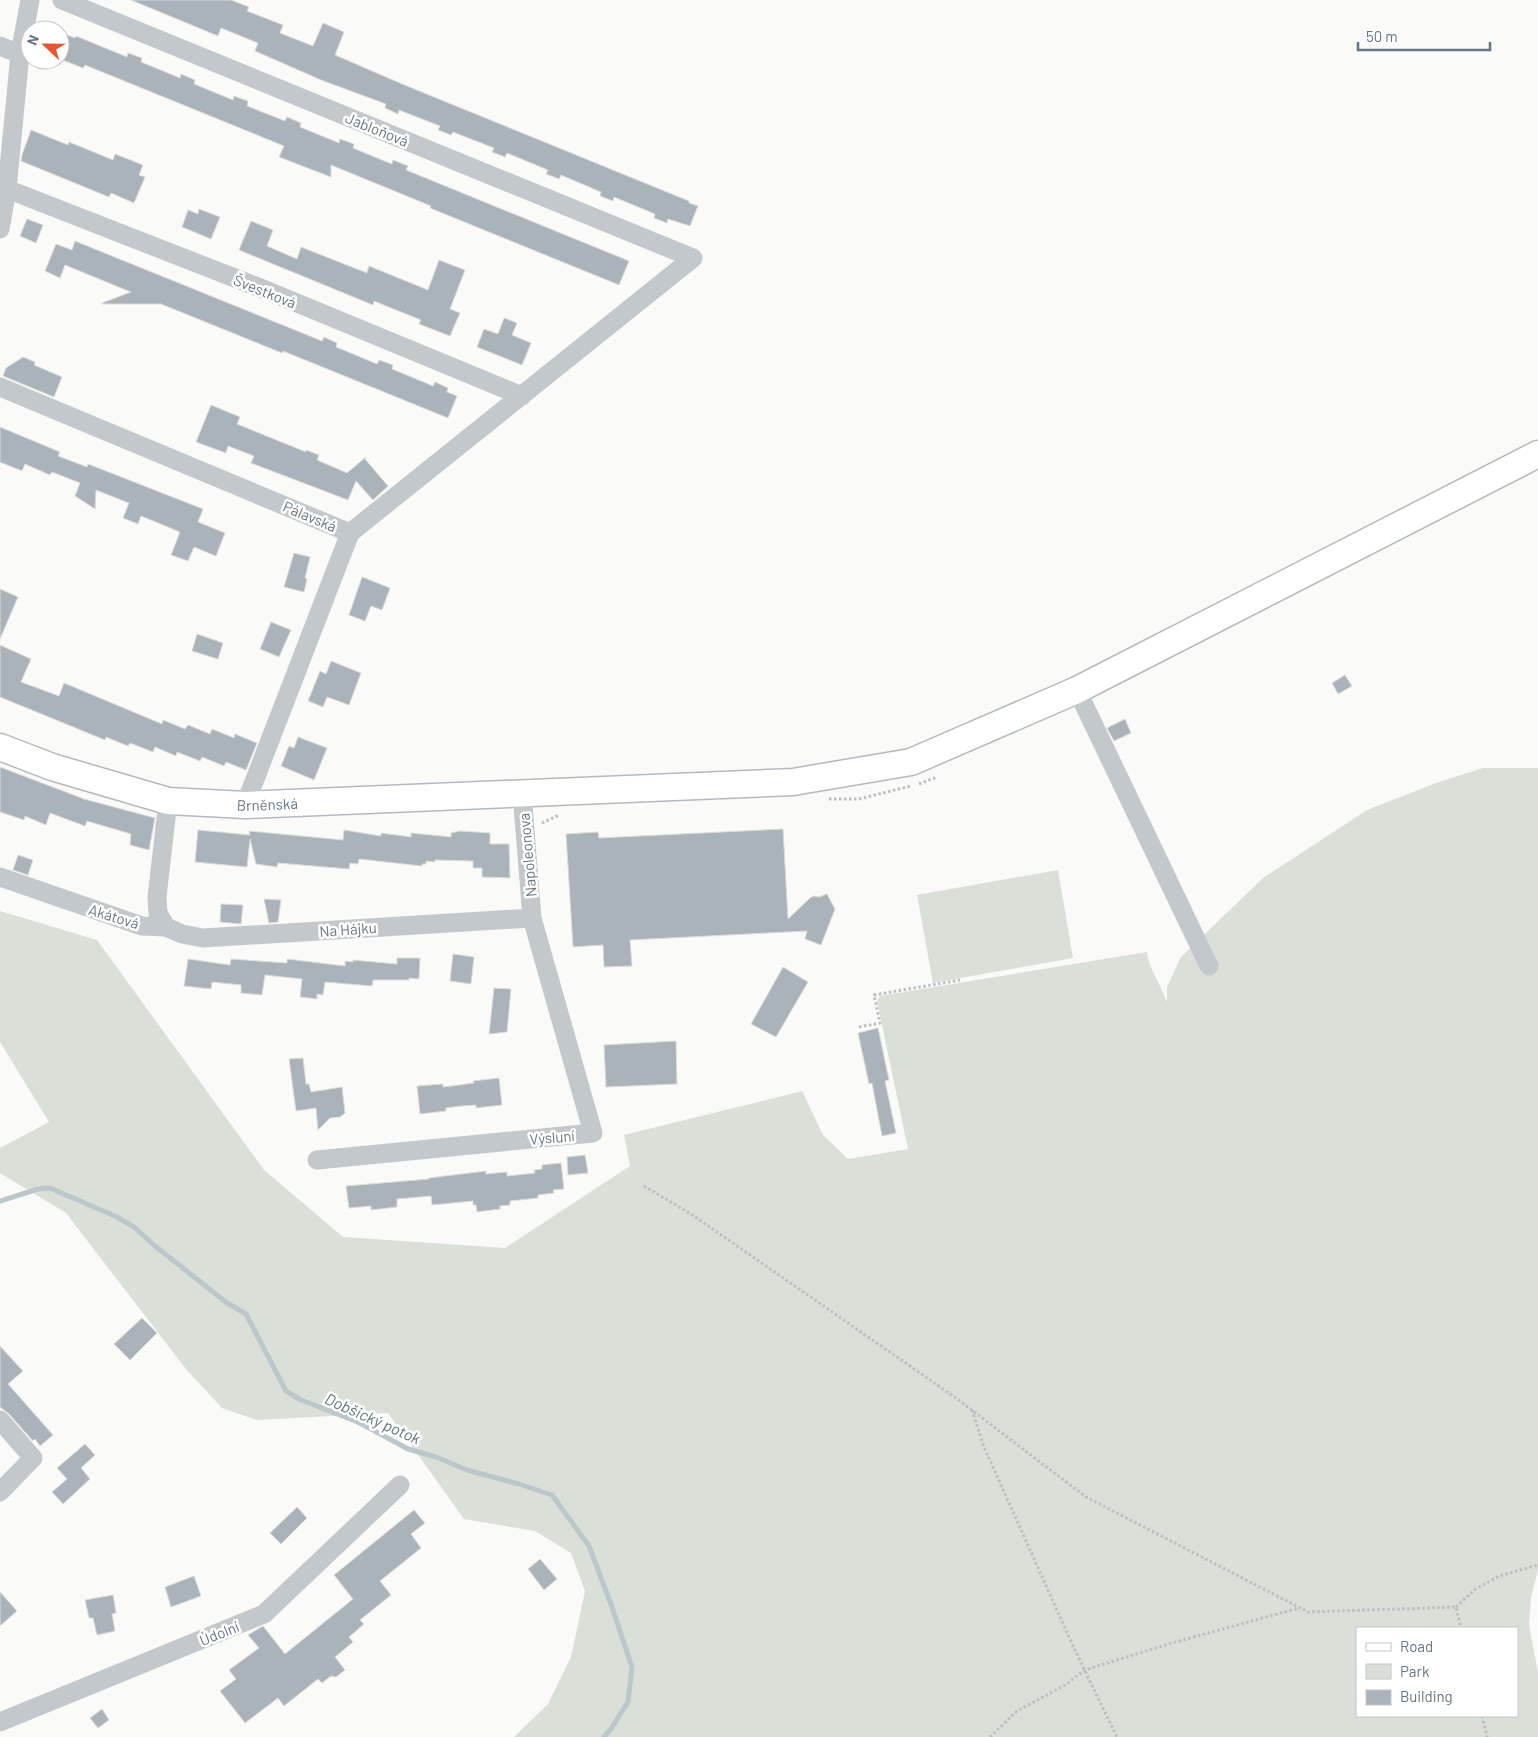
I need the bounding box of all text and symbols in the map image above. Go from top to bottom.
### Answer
north arrow [20,20,70,70]
scale bar [1358,20,1490,52]
text: 50 m [1366,27,1398,45]
text: N [23,32,42,47]
street label: Jabloňová [343,108,411,150]
street label: Švestková [231,270,299,312]
street label: Pálavská [281,497,339,535]
street label: Brněnská [236,794,298,814]
street label: Napoleonova [514,812,540,898]
street label: Akátová [87,900,141,932]
street label: Na Hájku [319,918,377,940]
street label: Výsluní [529,1126,575,1148]
water label: Dobšický potok [322,1388,424,1448]
street label: Údolní [197,1617,241,1649]
legend [1356,1627,1518,1717]
text: Road [1400,1637,1433,1655]
text: Park [1400,1662,1430,1680]
text: Building [1400,1687,1453,1705]

